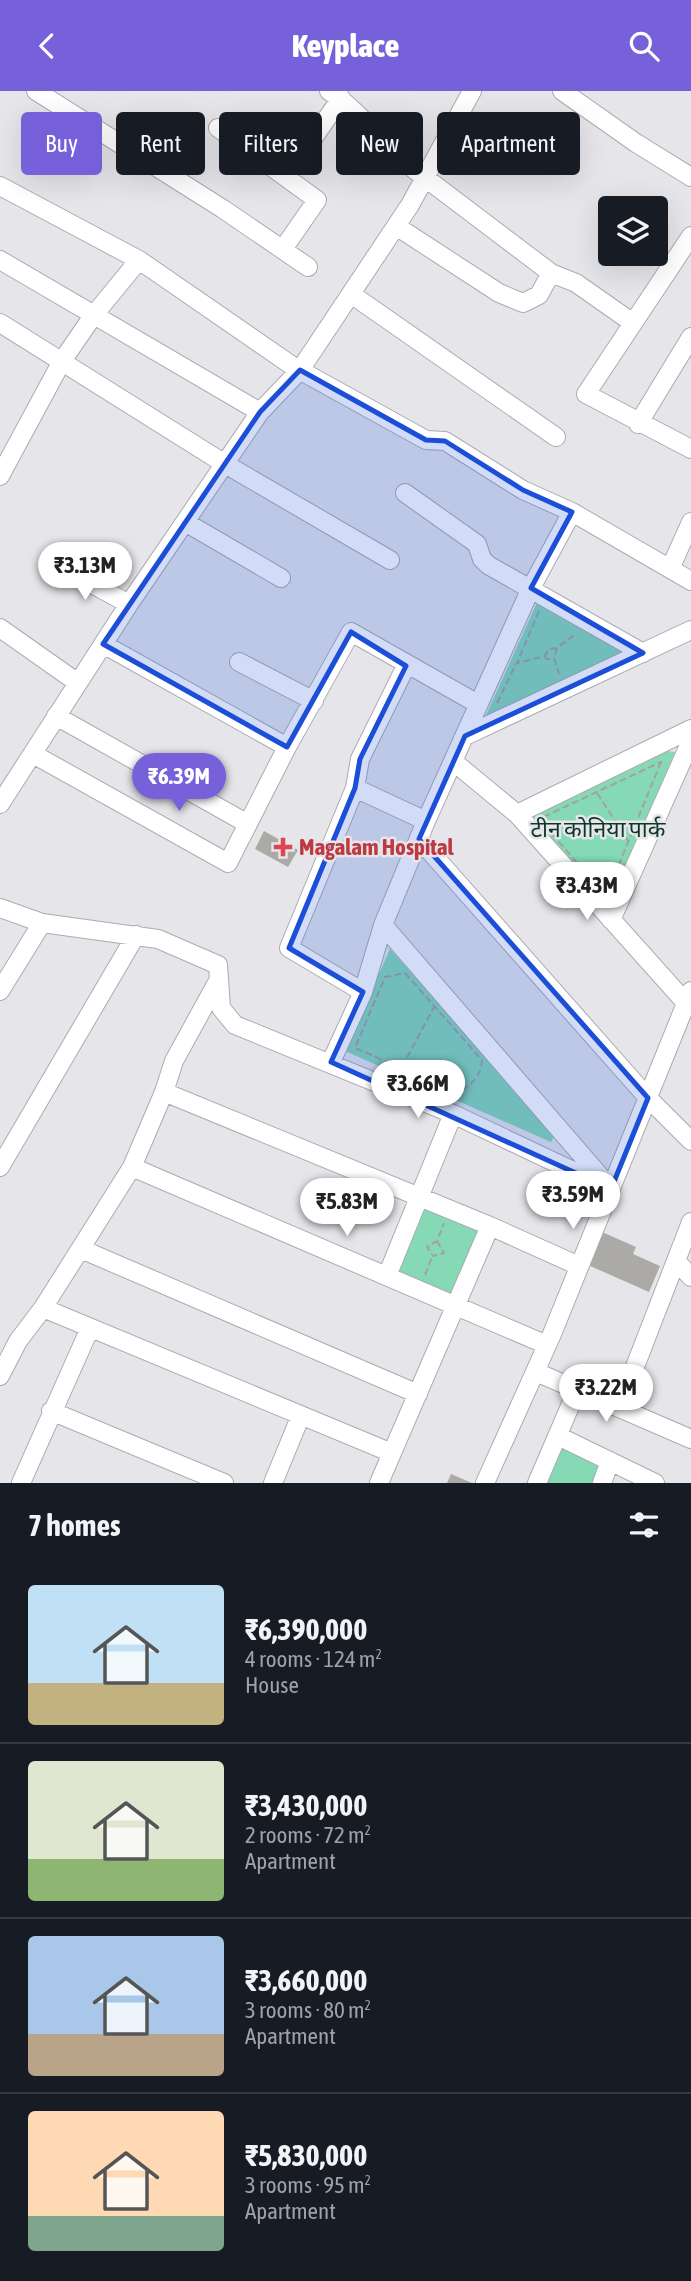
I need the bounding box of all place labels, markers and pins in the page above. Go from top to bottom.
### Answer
pin: ₹3.13M [28,543,142,602]
pin: ₹6.39M [122,753,236,813]
place label: Magalam Hospital [299,834,455,860]
marker: Magalam Hospital [273,837,293,857]
pin: ₹3.43M [530,863,644,922]
pin: ₹3.66M [361,1061,475,1120]
pin: ₹3.59M [516,1171,630,1231]
pin: ₹5.83M [290,1179,404,1238]
pin: ₹3.22M [549,1365,663,1424]

